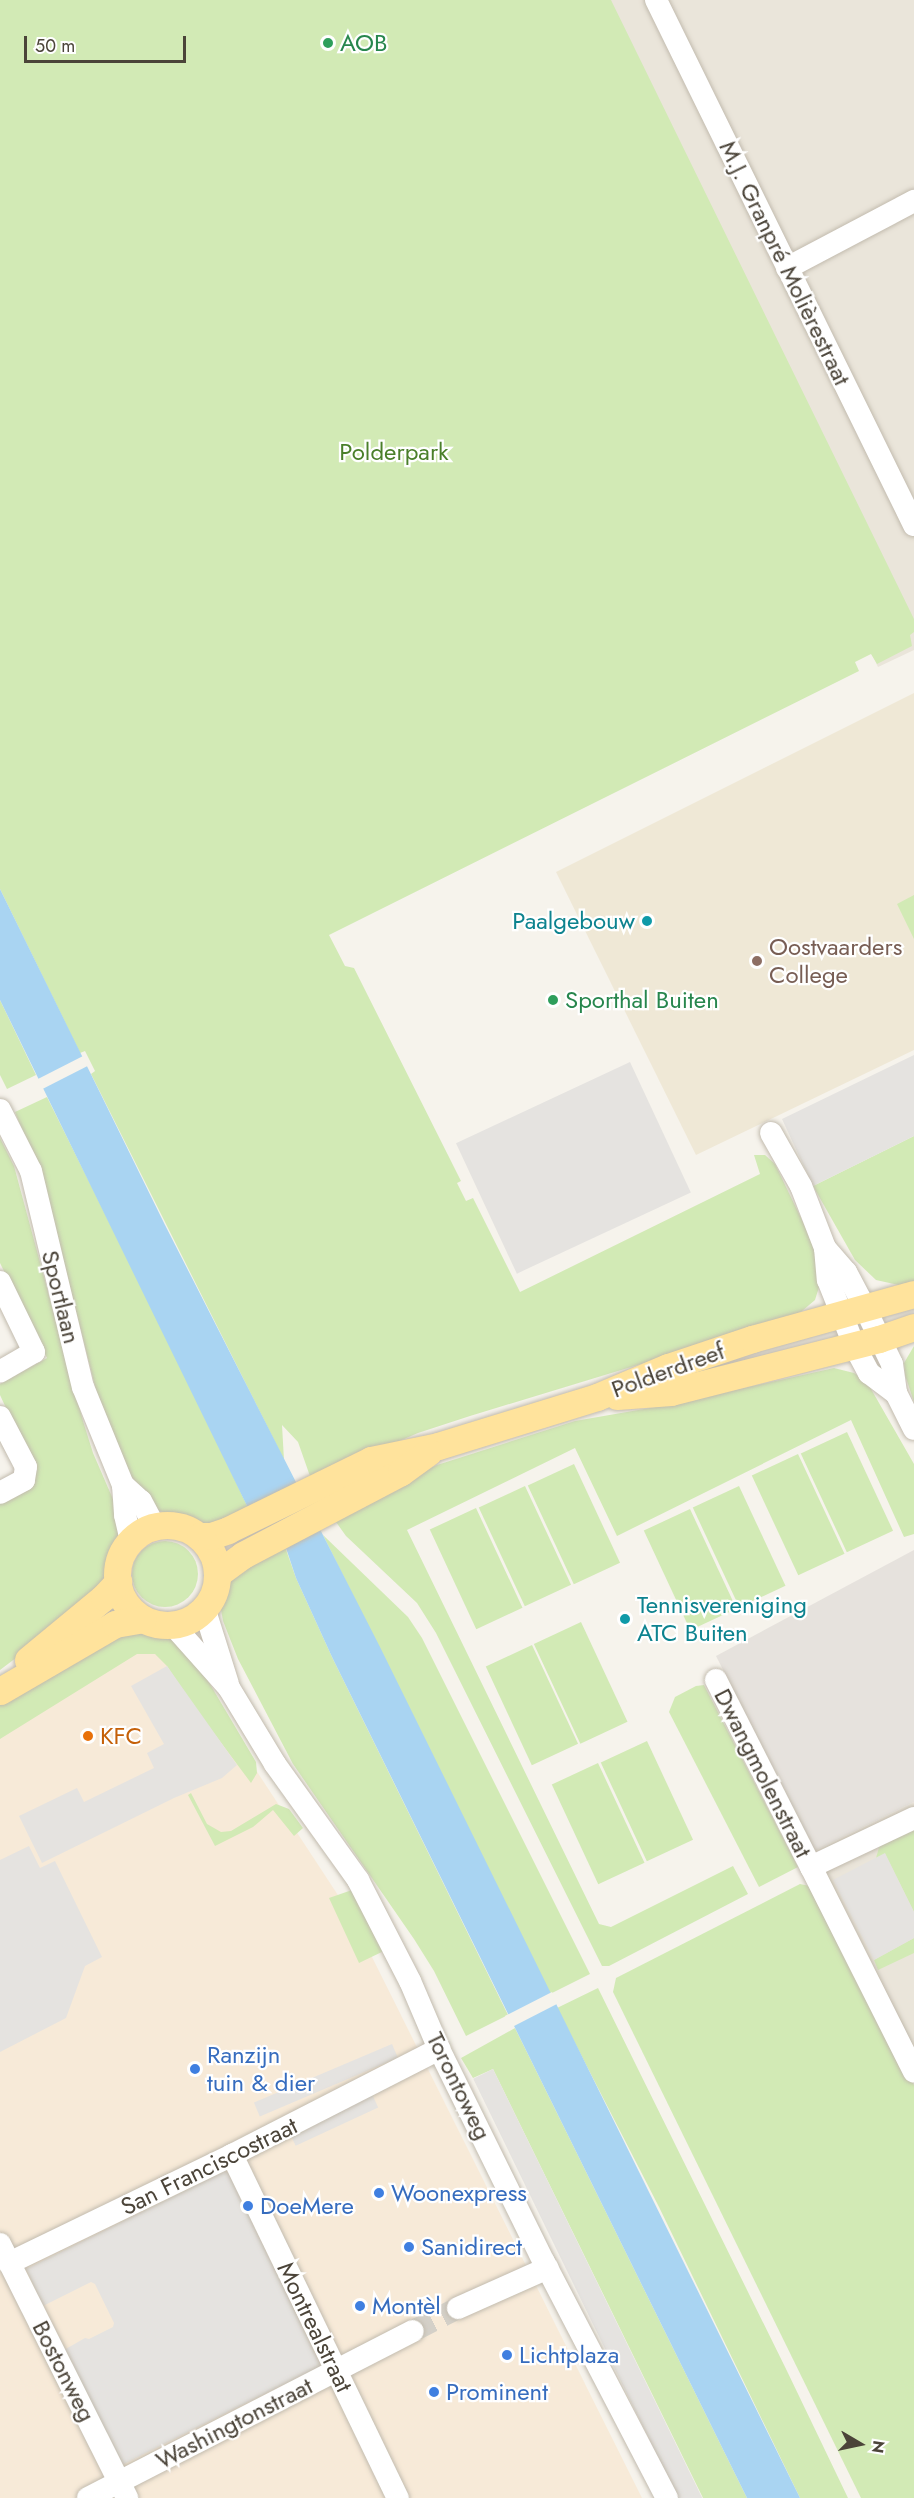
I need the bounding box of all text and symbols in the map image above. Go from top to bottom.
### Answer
scale bar [27,24,189,62]
place label: AOB [340,29,387,57]
text: 50 m [35,33,75,59]
marker: AOB [321,36,335,50]
street label: M.J. Granpré Molièrestraat [713,136,857,390]
park label: Polderpark [339,438,449,466]
place label: Paalgebouw [512,907,635,935]
marker: Paalgebouw [640,914,654,928]
place label: Oostvaarders College [769,933,902,989]
marker: Oostvaarders College [750,954,764,968]
place label: Sporthal Buiten [565,986,719,1014]
marker: Sporthal Buiten [546,993,560,1007]
street label: Sportlaan [36,1247,86,1347]
street label: Polderdreef [607,1336,729,1404]
place label: Tennisvereniging ATC Buiten [637,1591,807,1647]
marker: Tennisvereniging ATC Buiten [618,1612,632,1626]
street label: Dwangmolenstraat [708,1684,818,1862]
place label: KFC [100,1722,142,1750]
marker: KFC [81,1729,95,1743]
street label: Torontoweg [421,2028,497,2144]
place label: Ranzijn tuin & dier [207,2041,315,2097]
marker: Ranzijn tuin & dier [188,2062,202,2076]
street label: San Franciscostraat [116,2111,302,2221]
place label: Woonexpress [391,2179,527,2207]
marker: Woonexpress [372,2186,386,2200]
place label: DoeMere [260,2192,354,2220]
marker: DoeMere [241,2199,255,2213]
place label: Sanidirect [421,2233,522,2261]
marker: Sanidirect [402,2240,416,2254]
street label: Montrealstraat [271,2257,359,2397]
place label: Montèl [372,2292,441,2320]
marker: Montèl [353,2299,367,2313]
street label: Bostonweg [26,2316,102,2426]
place label: Lichtplaza [519,2341,619,2369]
marker: Lichtplaza [500,2348,514,2362]
street label: Washingtonstraat [151,2371,317,2475]
place label: Prominent [446,2378,548,2406]
marker: Prominent [427,2385,441,2399]
north arrow [830,2414,890,2474]
text: N [866,2439,891,2455]

